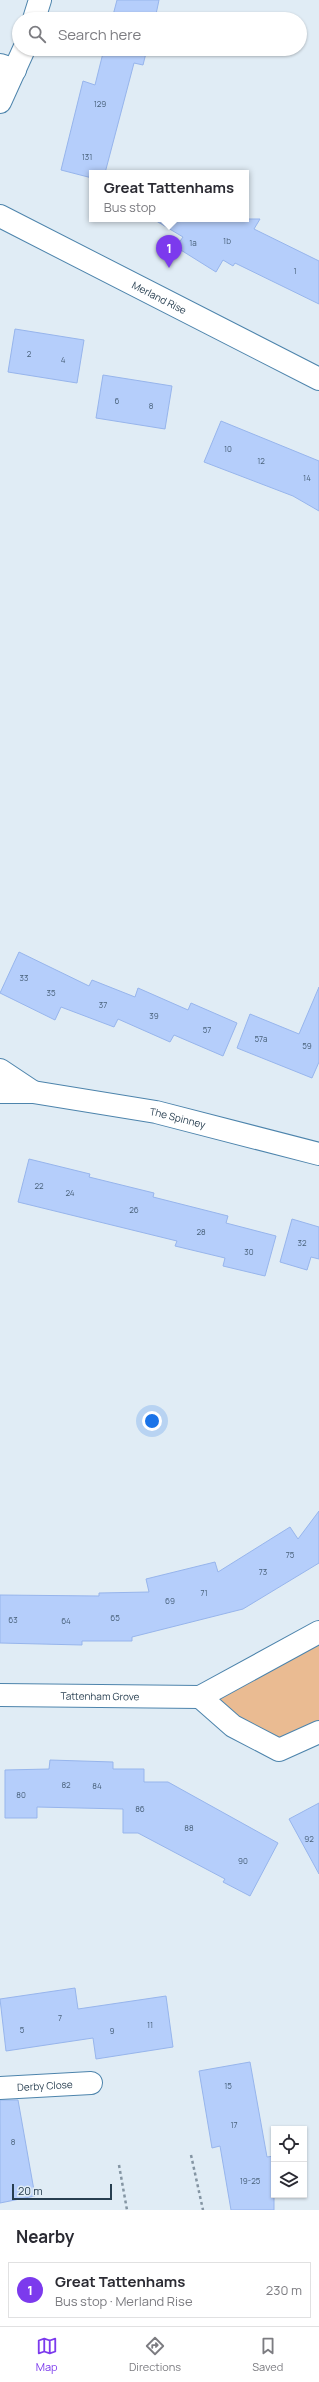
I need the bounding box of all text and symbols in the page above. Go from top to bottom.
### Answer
search box [12,12,307,56]
icon: search [26,23,48,45]
text: Search here [58,24,141,45]
house number: 129 [94,98,106,109]
house number: 131 [82,151,92,162]
popup [89,170,249,222]
text: Great Tattenhams [104,177,234,198]
text: Bus stop [104,198,156,216]
pin: 1 [156,235,182,268]
house number: 1b [223,235,231,246]
house number: 1a [189,237,197,248]
house number: 1 [293,265,297,276]
street label: Merland Rise [130,278,189,317]
house number: 2 [27,348,32,359]
house number: 4 [61,354,66,365]
house number: 6 [115,395,120,406]
house number: 8 [149,400,154,411]
house number: 10 [224,443,232,454]
house number: 12 [257,455,265,466]
house number: 14 [303,472,311,483]
house number: 33 [20,972,28,983]
house number: 35 [46,987,56,998]
house number: 37 [99,999,107,1010]
house number: 39 [149,1010,159,1021]
house number: 57 [203,1024,211,1035]
house number: 57a [254,1033,268,1044]
house number: 59 [302,1040,312,1051]
street label: The Spinney [149,1104,208,1132]
house number: 22 [34,1180,44,1191]
house number: 24 [65,1187,75,1198]
house number: 26 [129,1204,139,1215]
house number: 28 [196,1226,206,1237]
house number: 32 [298,1237,307,1248]
house number: 30 [244,1246,254,1257]
your location [142,1411,162,1431]
house number: 75 [286,1549,295,1560]
house number: 73 [259,1566,267,1577]
house number: 71 [200,1587,208,1598]
house number: 69 [165,1595,175,1606]
house number: 65 [110,1612,120,1623]
house number: 63 [8,1614,18,1625]
house number: 64 [61,1615,71,1626]
street label: Tattenham Grove [60,1689,140,1703]
house number: 82 [61,1779,71,1790]
house number: 84 [92,1780,102,1791]
house number: 80 [16,1789,26,1800]
house number: 86 [135,1803,145,1814]
house number: 88 [184,1822,194,1833]
house number: 92 [304,1833,314,1844]
house number: 90 [238,1855,248,1866]
house number: 7 [58,2012,62,2023]
house number: 11 [147,2019,153,2030]
house number: 5 [20,2024,25,2035]
house number: 9 [110,2025,115,2036]
street label: Derby Close [17,2077,73,2094]
house number: 15 [224,2080,232,2091]
house number: 17 [230,2119,238,2130]
map controls [271,2126,307,2198]
button: locate [271,2126,307,2162]
house number: 8 [11,2136,16,2147]
button: layers [271,2162,307,2198]
house number: 19-25 [240,2175,261,2186]
scale bar [12,2182,112,2201]
text: 20 m [18,2183,43,2198]
text: Nearby [16,2225,74,2248]
text: Great Tattenhams [55,2271,185,2292]
text: 1 [27,2281,33,2299]
text: 230 m [266,2281,302,2299]
text: Bus stop · Merland Rise [55,2292,193,2310]
tab: Map [36,2335,58,2374]
tab: Directions [129,2335,181,2374]
tab: Saved [252,2335,283,2374]

